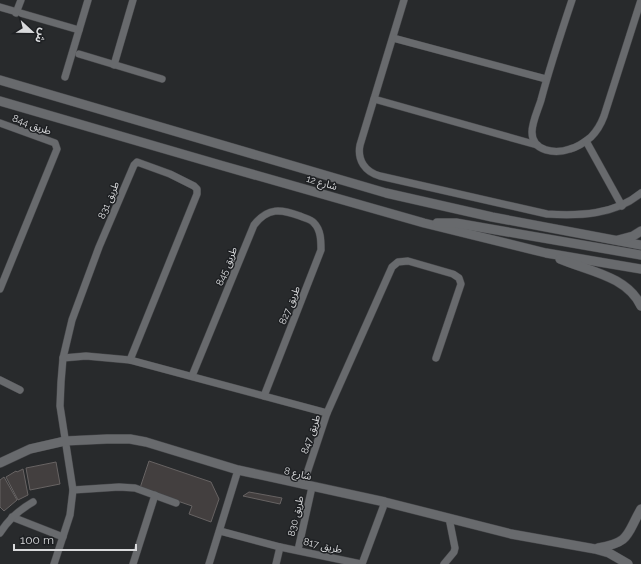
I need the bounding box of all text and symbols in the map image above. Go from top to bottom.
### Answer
north arrow [12,12,52,52]
text: ش [32,26,50,45]
street label: طريق 844 [10,112,53,138]
street label: شارع 12 [305,173,339,194]
street label: طريق 831 [96,180,122,221]
street label: طريق 845 [214,245,240,288]
street label: طريق 827 [277,284,303,326]
street label: طريق 847 [299,413,323,456]
street label: شارع 8 [283,465,313,484]
street label: طريق 830 [285,494,307,538]
scale bar [14,526,136,552]
text: 100 m [20,533,54,547]
street label: طريق 817 [302,536,344,556]

